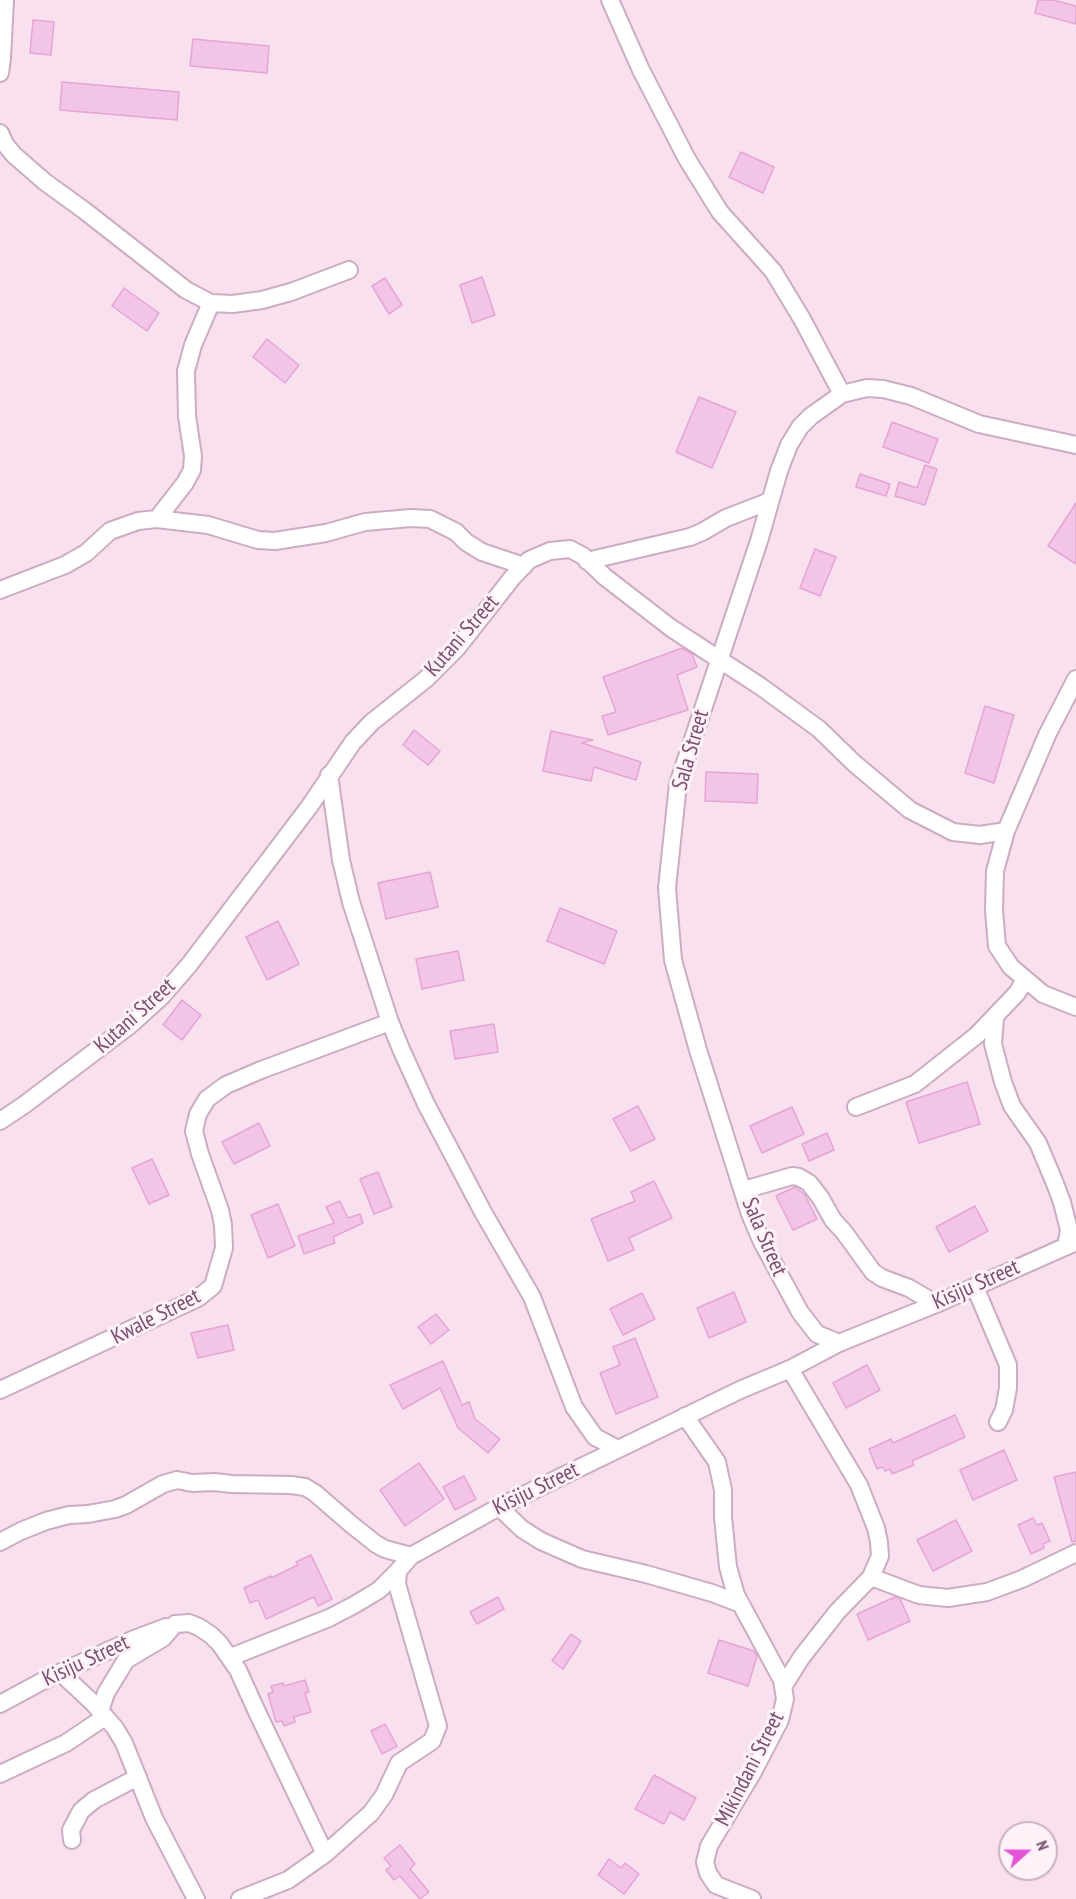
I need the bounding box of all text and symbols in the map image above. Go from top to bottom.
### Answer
street label: Kutani Street [419,590,505,682]
street label: Sala Street [667,707,715,793]
street label: Kutani Street [89,973,181,1059]
street label: Sala Street [736,1194,792,1280]
street label: Kisiju Street [928,1254,1024,1316]
street label: Kwale Street [107,1283,205,1351]
street label: Kisiju Street [489,1457,583,1521]
street label: Kisiju Street [39,1630,133,1692]
street label: Mikindani Street [710,1707,790,1831]
north arrow [998,1821,1058,1881]
text: N [1032,1838,1054,1853]

